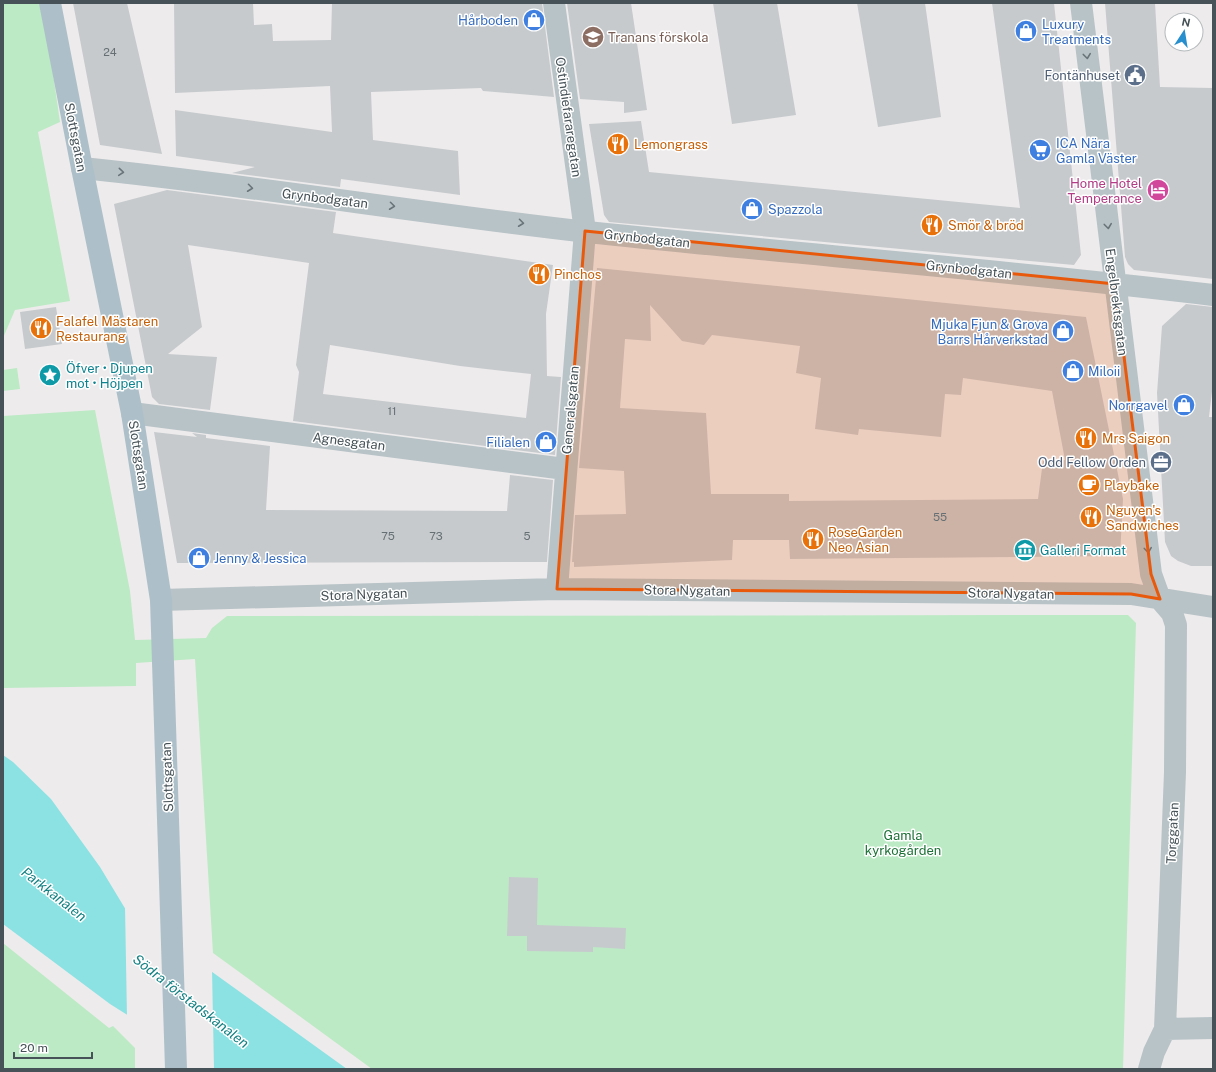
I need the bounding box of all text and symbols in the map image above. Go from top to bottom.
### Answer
shop icon: Hårboden [521,7,547,33]
north arrow [1164,12,1204,52]
place label: Hårboden [458,13,518,28]
text: N [1181,15,1192,29]
place label: Luxury Treatments [1042,17,1111,47]
shop icon: Luxury Treatments [1013,18,1039,44]
school or university icon: Tranans förskola [580,24,606,50]
place label: Tranans förskola [608,30,709,45]
house number: 24 [103,46,117,58]
one-way arrow [1082,53,1091,59]
street label: Ostindiefararegatan [553,56,584,178]
public building icon: Fontänhuset [1122,62,1148,88]
place label: Fontänhuset [1044,68,1120,83]
street label: Slottsgatan [61,101,90,173]
restaurant icon: Lemongrass [605,131,631,157]
place label: ICA Nära Gamla Väster [1056,136,1137,166]
place label: Lemongrass [634,137,708,152]
supermarket icon: ICA Nära Gamla Väster [1027,137,1053,163]
one-way arrow [118,167,124,176]
place label: Home Hotel Temperance [1068,176,1142,206]
hotel icon: Home Hotel Temperance [1145,177,1171,203]
one-way arrow [247,183,253,192]
street label: Grynbodgatan [281,186,369,211]
shop icon: Spazzola [739,196,765,222]
one-way arrow [389,201,395,210]
place label: Spazzola [768,202,823,217]
restaurant icon: Smör & bröd [919,212,945,238]
one-way arrow [518,218,524,227]
place label: Smör & bröd [948,218,1024,233]
one-way arrow [1103,223,1112,229]
street label: Grynbodgatan [603,227,691,250]
street label: Engelbrektsgatan [1102,248,1131,356]
street label: Grynbodgatan [925,258,1013,281]
restaurant icon: Pinchos [526,261,552,287]
place label: Pinchos [554,267,601,282]
place label: Falafel Mästaren Restaurang [56,314,158,344]
restaurant icon: Falafel Mästaren Restaurang [28,315,54,341]
place label: Mjuka Fjun & Grova Barrs Hårverkstad [931,317,1048,347]
shop icon: Mjuka Fjun & Grova Barrs Hårverkstad [1050,318,1076,344]
shop icon: Miloii [1060,358,1086,384]
place label: Öfver • Djupen mot • Höjpen [66,361,153,391]
place icon: Öfver • Djupen mot • Höjpen [37,362,63,388]
place label: Miloii [1088,364,1120,379]
street label: Generalsgatan [559,365,582,455]
shop icon: Norrgavel [1171,392,1197,418]
place label: Norrgavel [1108,398,1168,413]
house number: 11 [388,405,396,417]
street label: Slottsgatan [126,419,151,491]
restaurant icon: Mrs Saigon [1073,425,1099,451]
shop icon: Filialen [533,429,559,455]
street label: Agnesgatan [312,430,386,453]
place label: Mrs Saigon [1102,431,1170,446]
place label: Filialen [486,435,530,450]
office icon: Odd Fellow Orden [1148,449,1174,475]
place label: Odd Fellow Orden [1038,455,1146,470]
cafe icon: Playbake [1076,472,1102,498]
place label: Playbake [1104,478,1159,493]
place label: Nguyen's Sandwiches [1106,503,1179,533]
restaurant icon: Nguyen's Sandwiches [1078,504,1104,530]
house number: 55 [933,511,947,523]
place label: RoseGarden Neo Asian [828,525,902,555]
restaurant icon: RoseGarden Neo Asian [800,526,826,552]
house number: 75 [381,530,395,542]
house number: 73 [429,530,443,542]
house number: 5 [523,530,531,542]
museum icon: Galleri Format [1012,537,1038,563]
place label: Galleri Format [1040,543,1126,558]
shop icon: Jenny & Jessica [186,545,212,571]
one-way arrow [1143,547,1152,553]
place label: Jenny & Jessica [214,551,307,566]
street label: Stora Nygatan [643,582,731,599]
street label: Stora Nygatan [320,585,408,604]
street label: Stora Nygatan [967,585,1055,602]
street label: Slottsgatan [159,742,176,812]
street label: Torggatan [1163,802,1182,864]
park label: Gamla kyrkogården [865,828,941,858]
water label: Parkkanalen [18,864,90,924]
water label: Södra förstadskanalen [130,951,252,1051]
scale bar [14,1034,92,1060]
text: 20 m [20,1041,48,1055]

